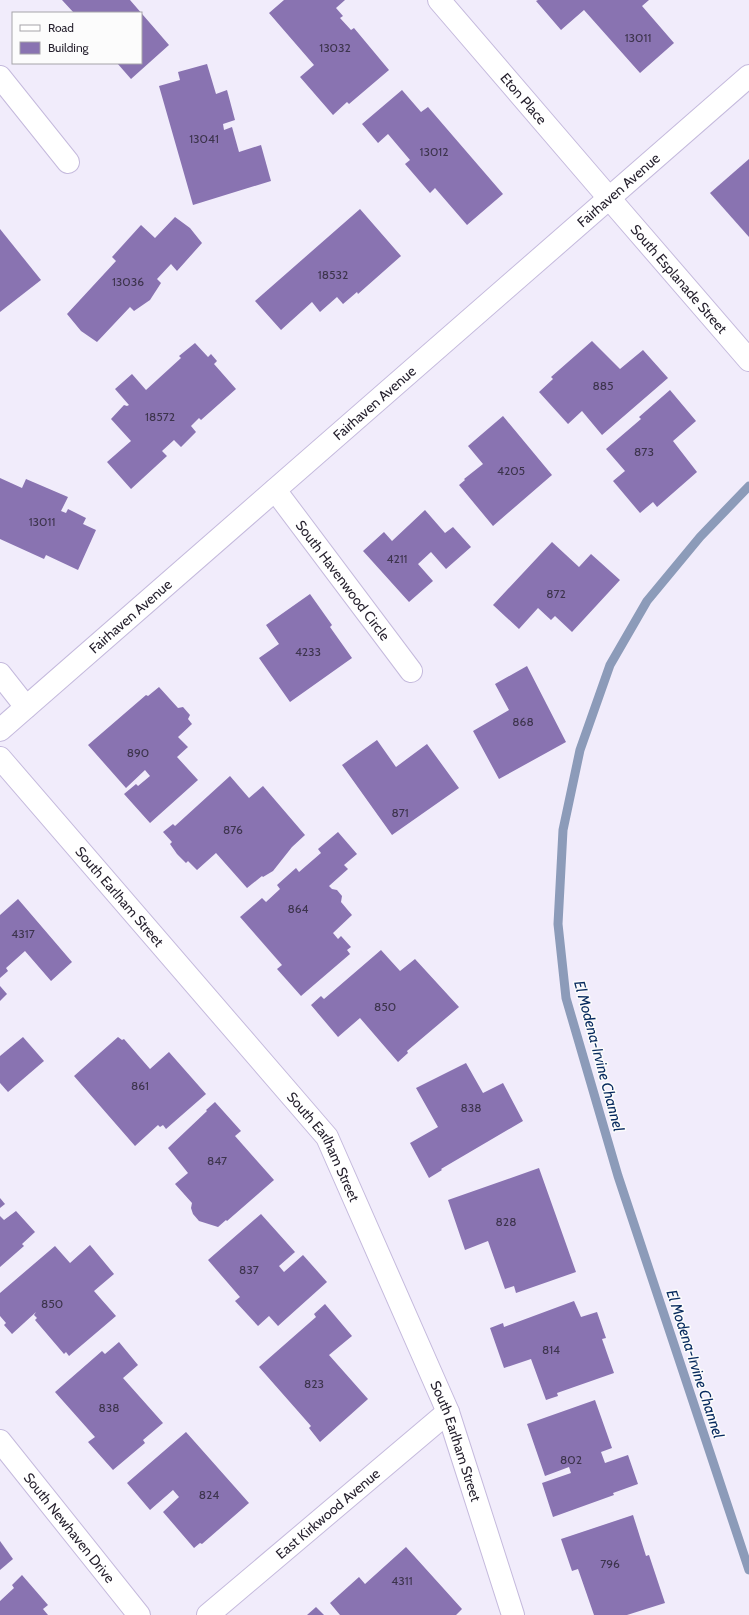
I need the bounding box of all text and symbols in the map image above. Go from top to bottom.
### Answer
legend [12,12,142,64]
text: Road [48,20,74,35]
house number: 13011 [625,30,651,45]
text: Building [48,40,90,55]
house number: 13032 [319,40,351,55]
street label: Eton Place [497,69,551,128]
house number: 13041 [189,131,219,146]
house number: 13012 [420,144,448,159]
street label: Fairhaven Avenue [573,149,664,231]
street label: South Esplanade Street [627,221,731,338]
house number: 18532 [318,267,348,282]
house number: 13036 [112,274,144,289]
street label: Fairhaven Avenue [329,362,419,444]
house number: 885 [592,378,614,393]
house number: 18572 [145,409,175,424]
house number: 873 [634,444,654,459]
house number: 4205 [497,463,525,478]
house number: 13011 [29,514,55,529]
street label: South Havenwood Circle [292,517,394,644]
house number: 4211 [386,551,408,566]
street label: Fairhaven Avenue [85,575,175,657]
house number: 872 [546,586,566,601]
house number: 4233 [295,644,321,659]
house number: 868 [512,714,534,729]
house number: 890 [127,745,149,760]
house number: 871 [391,805,409,820]
house number: 876 [223,822,243,837]
street label: South Earlham Street [71,843,168,951]
house number: 864 [287,901,309,916]
house number: 4317 [11,926,35,941]
water label: El Modena-Irvine Channel [570,979,628,1134]
house number: 850 [374,999,396,1014]
house number: 861 [131,1078,149,1093]
street label: South Earlham Street [283,1088,363,1205]
house number: 838 [460,1100,482,1115]
house number: 847 [207,1153,227,1168]
house number: 828 [496,1214,516,1229]
house number: 837 [239,1262,259,1277]
water label: El Modena-Irvine Channel [662,1287,728,1441]
house number: 850 [41,1296,63,1311]
house number: 814 [542,1342,560,1357]
house number: 823 [304,1376,324,1391]
street label: South Earlham Street [426,1378,485,1504]
house number: 838 [98,1400,120,1415]
house number: 802 [560,1452,582,1467]
street label: East Kirkwood Avenue [272,1464,384,1563]
street label: South Newhaven Drive [20,1469,119,1587]
house number: 824 [199,1487,219,1502]
house number: 796 [600,1556,620,1571]
house number: 4311 [391,1573,413,1588]

